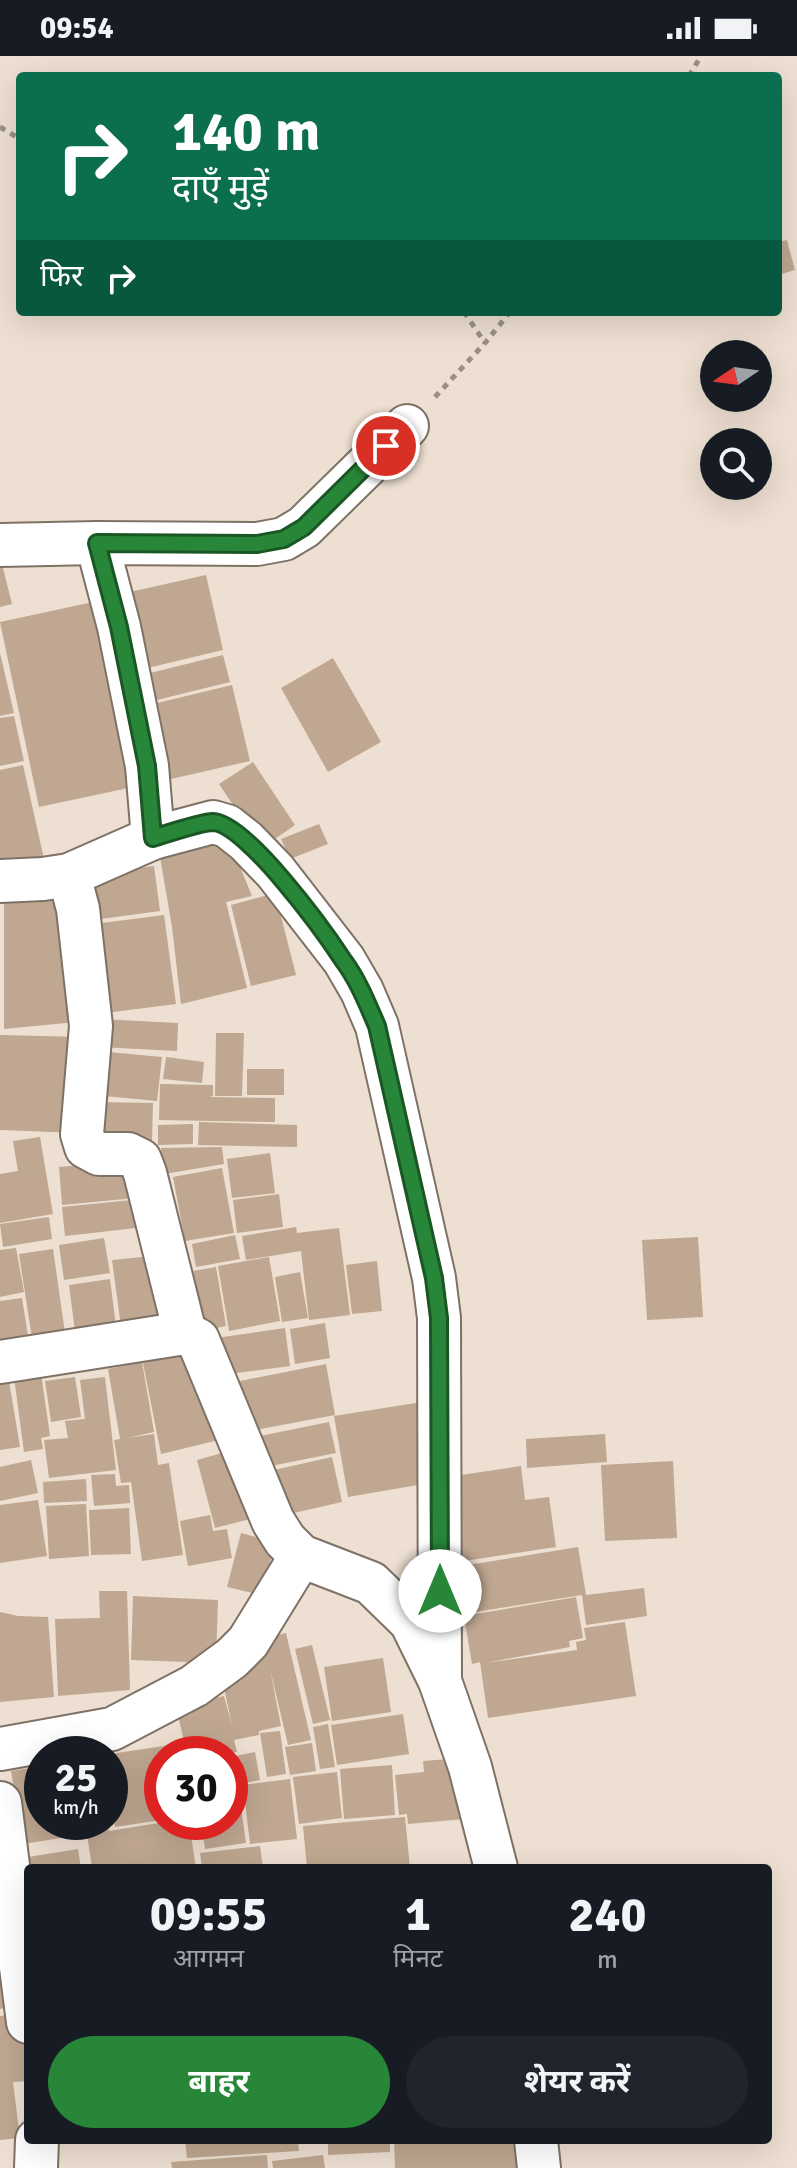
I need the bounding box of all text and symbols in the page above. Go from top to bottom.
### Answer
text: 09:54 [40,10,114,47]
text: 140 m [172,97,320,166]
icon: right [40,104,144,208]
text: दाएँ मुड़ें [172,166,269,211]
icon: right [99,256,143,300]
text: फिर [40,258,83,295]
north arrow [700,340,772,412]
map controls [700,340,772,500]
pin [352,412,420,480]
icon: arrive [364,424,408,468]
button: search [700,428,772,500]
position arrow [398,1549,482,1633]
speed limit sign: 30 [144,1736,248,1840]
text: 25 [54,1753,98,1803]
text: km/h [53,1795,99,1820]
text: 09:55 [150,1885,267,1944]
text: 1 [405,1885,431,1944]
text: 240 [569,1886,646,1945]
text: आगमन [173,1943,244,1975]
text: मिनट [393,1943,443,1975]
text: m [597,1944,618,1976]
button: बाहर [48,2036,390,2128]
button: शेयर करें [406,2036,748,2128]

